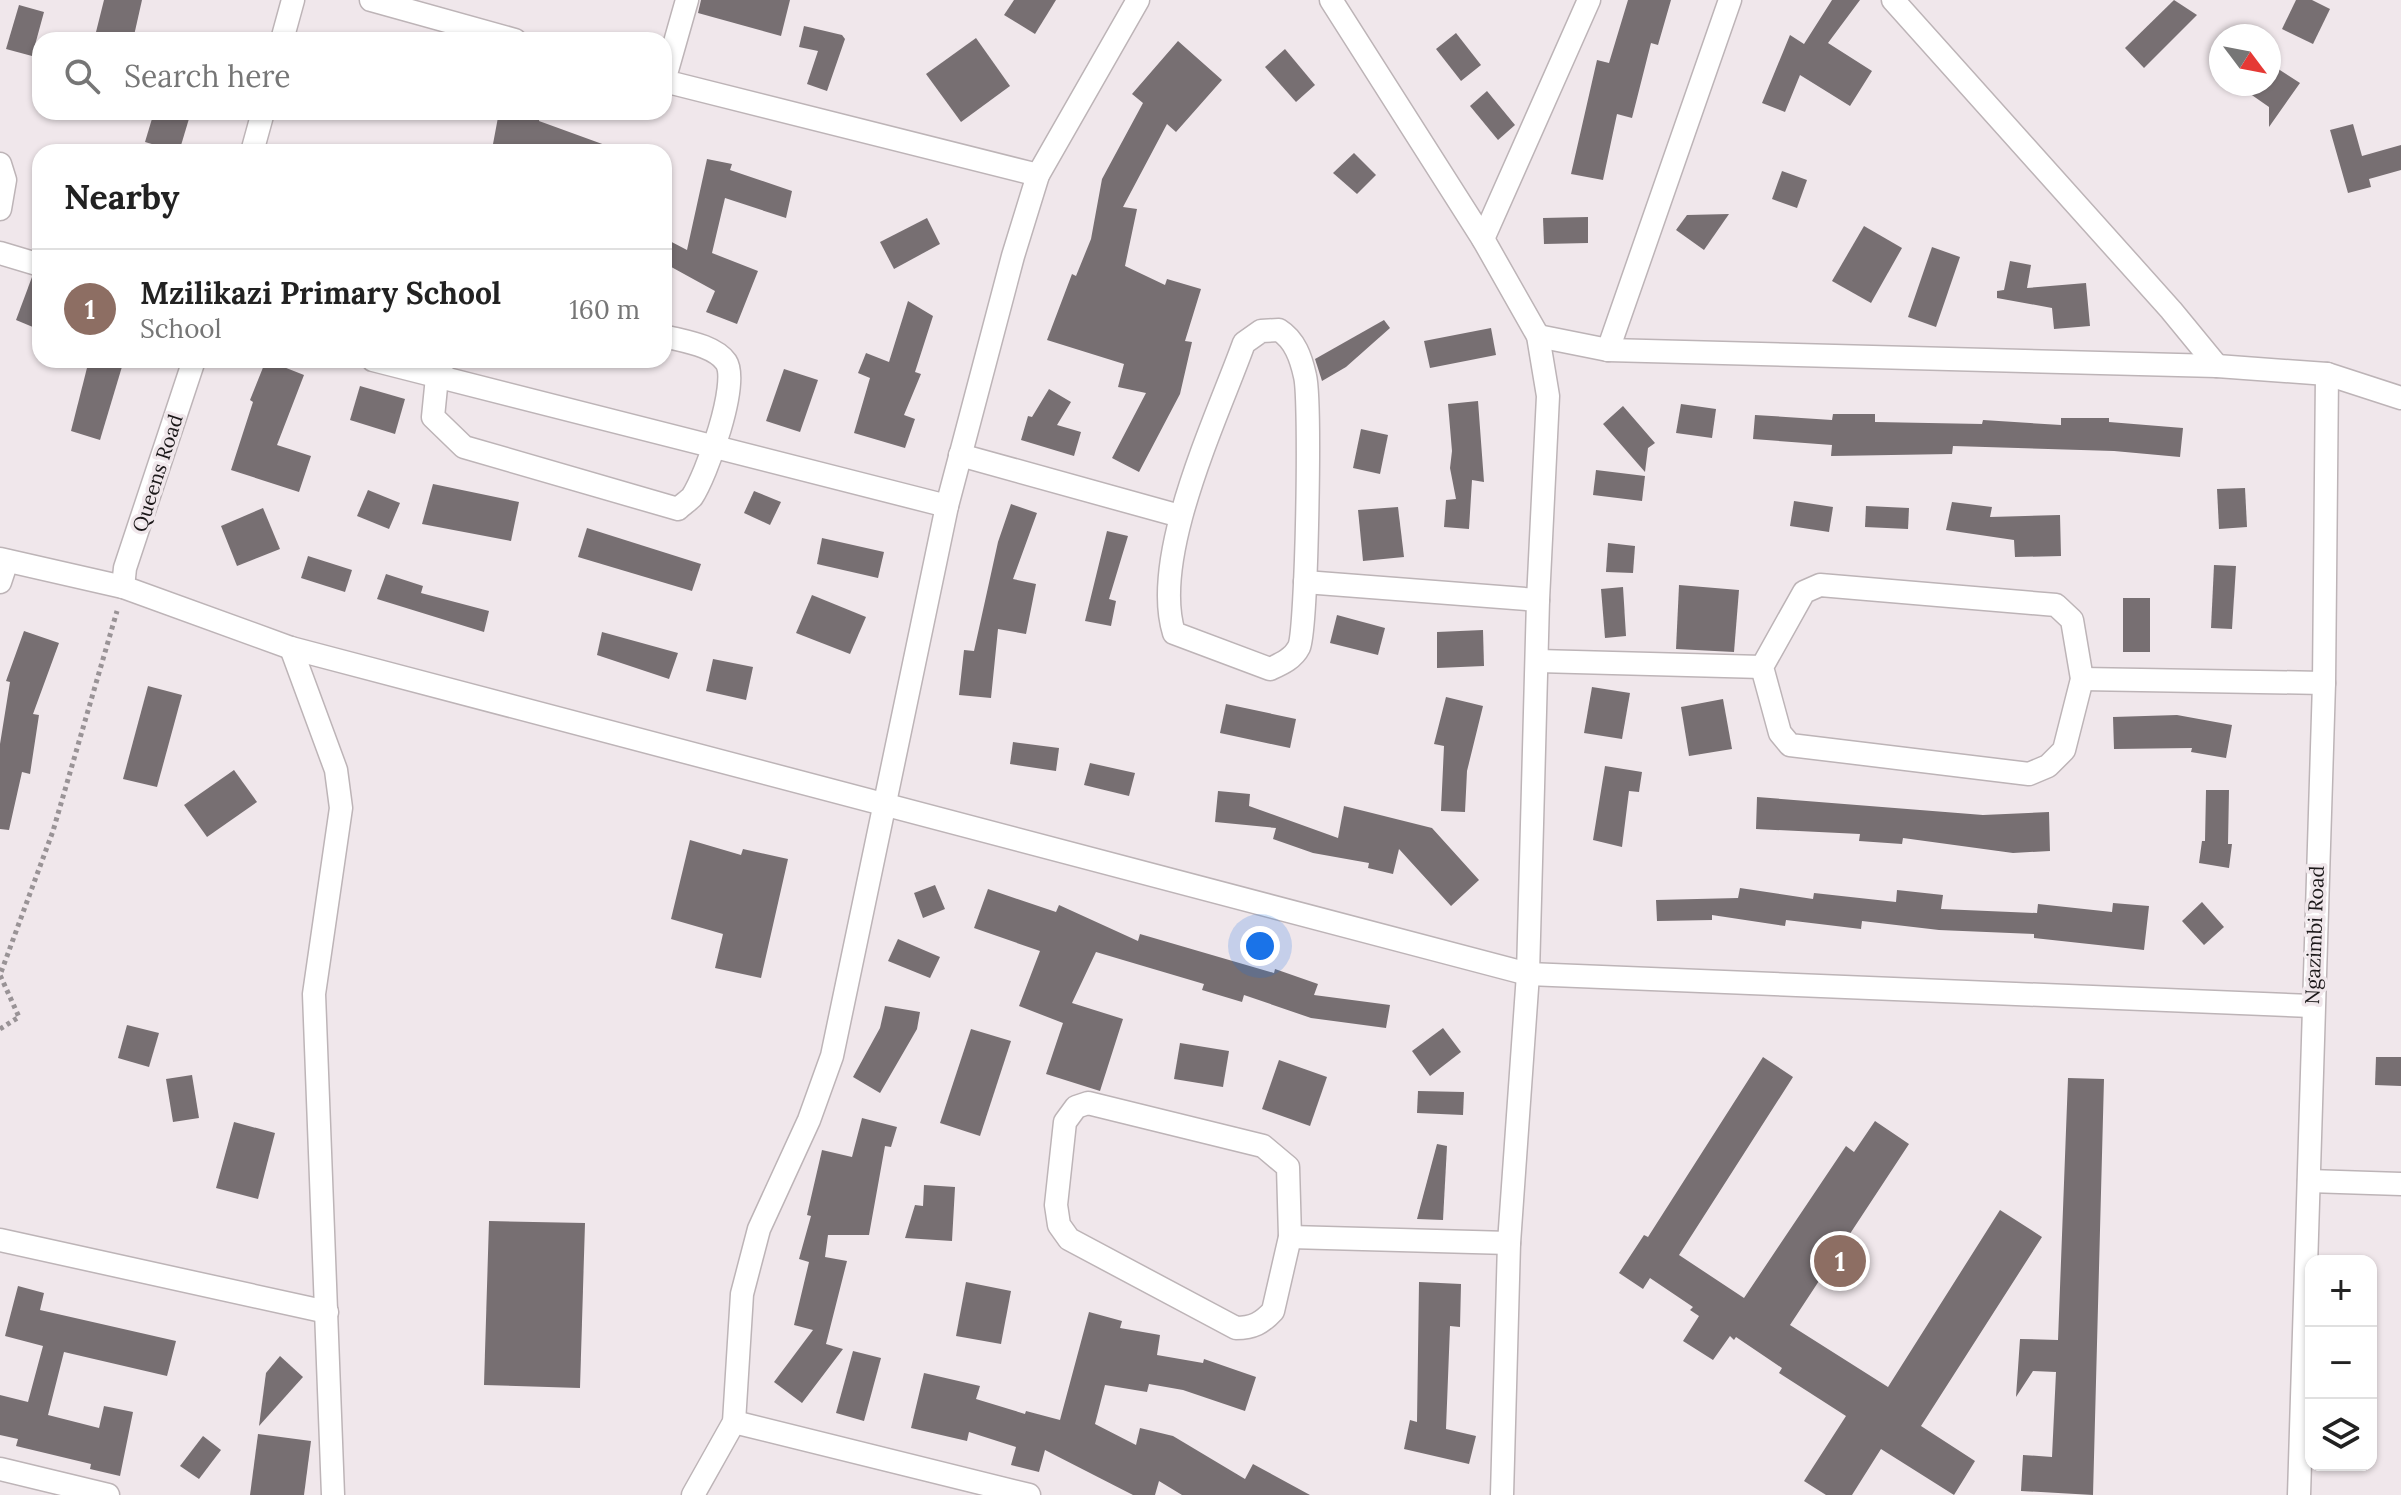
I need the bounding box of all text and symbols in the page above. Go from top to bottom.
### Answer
north arrow [2209,24,2281,96]
search box [32,32,672,120]
icon: search [60,54,104,98]
text: Search here [124,57,291,95]
text: Nearby [64,175,180,218]
text: Mzilikazi Primary School [140,274,501,312]
text: 1 [85,293,95,326]
text: 160 m [569,293,640,326]
text: School [140,312,222,345]
street label: Queens Road [126,411,188,535]
street label: Ngazimbi Road [2299,865,2329,1005]
your location [1240,926,1280,966]
pin: 1 [1814,1231,1866,1291]
map controls [2305,1255,2377,1471]
button: + [2305,1255,2377,1327]
button: − [2305,1327,2377,1399]
button: layers [2305,1399,2377,1471]

